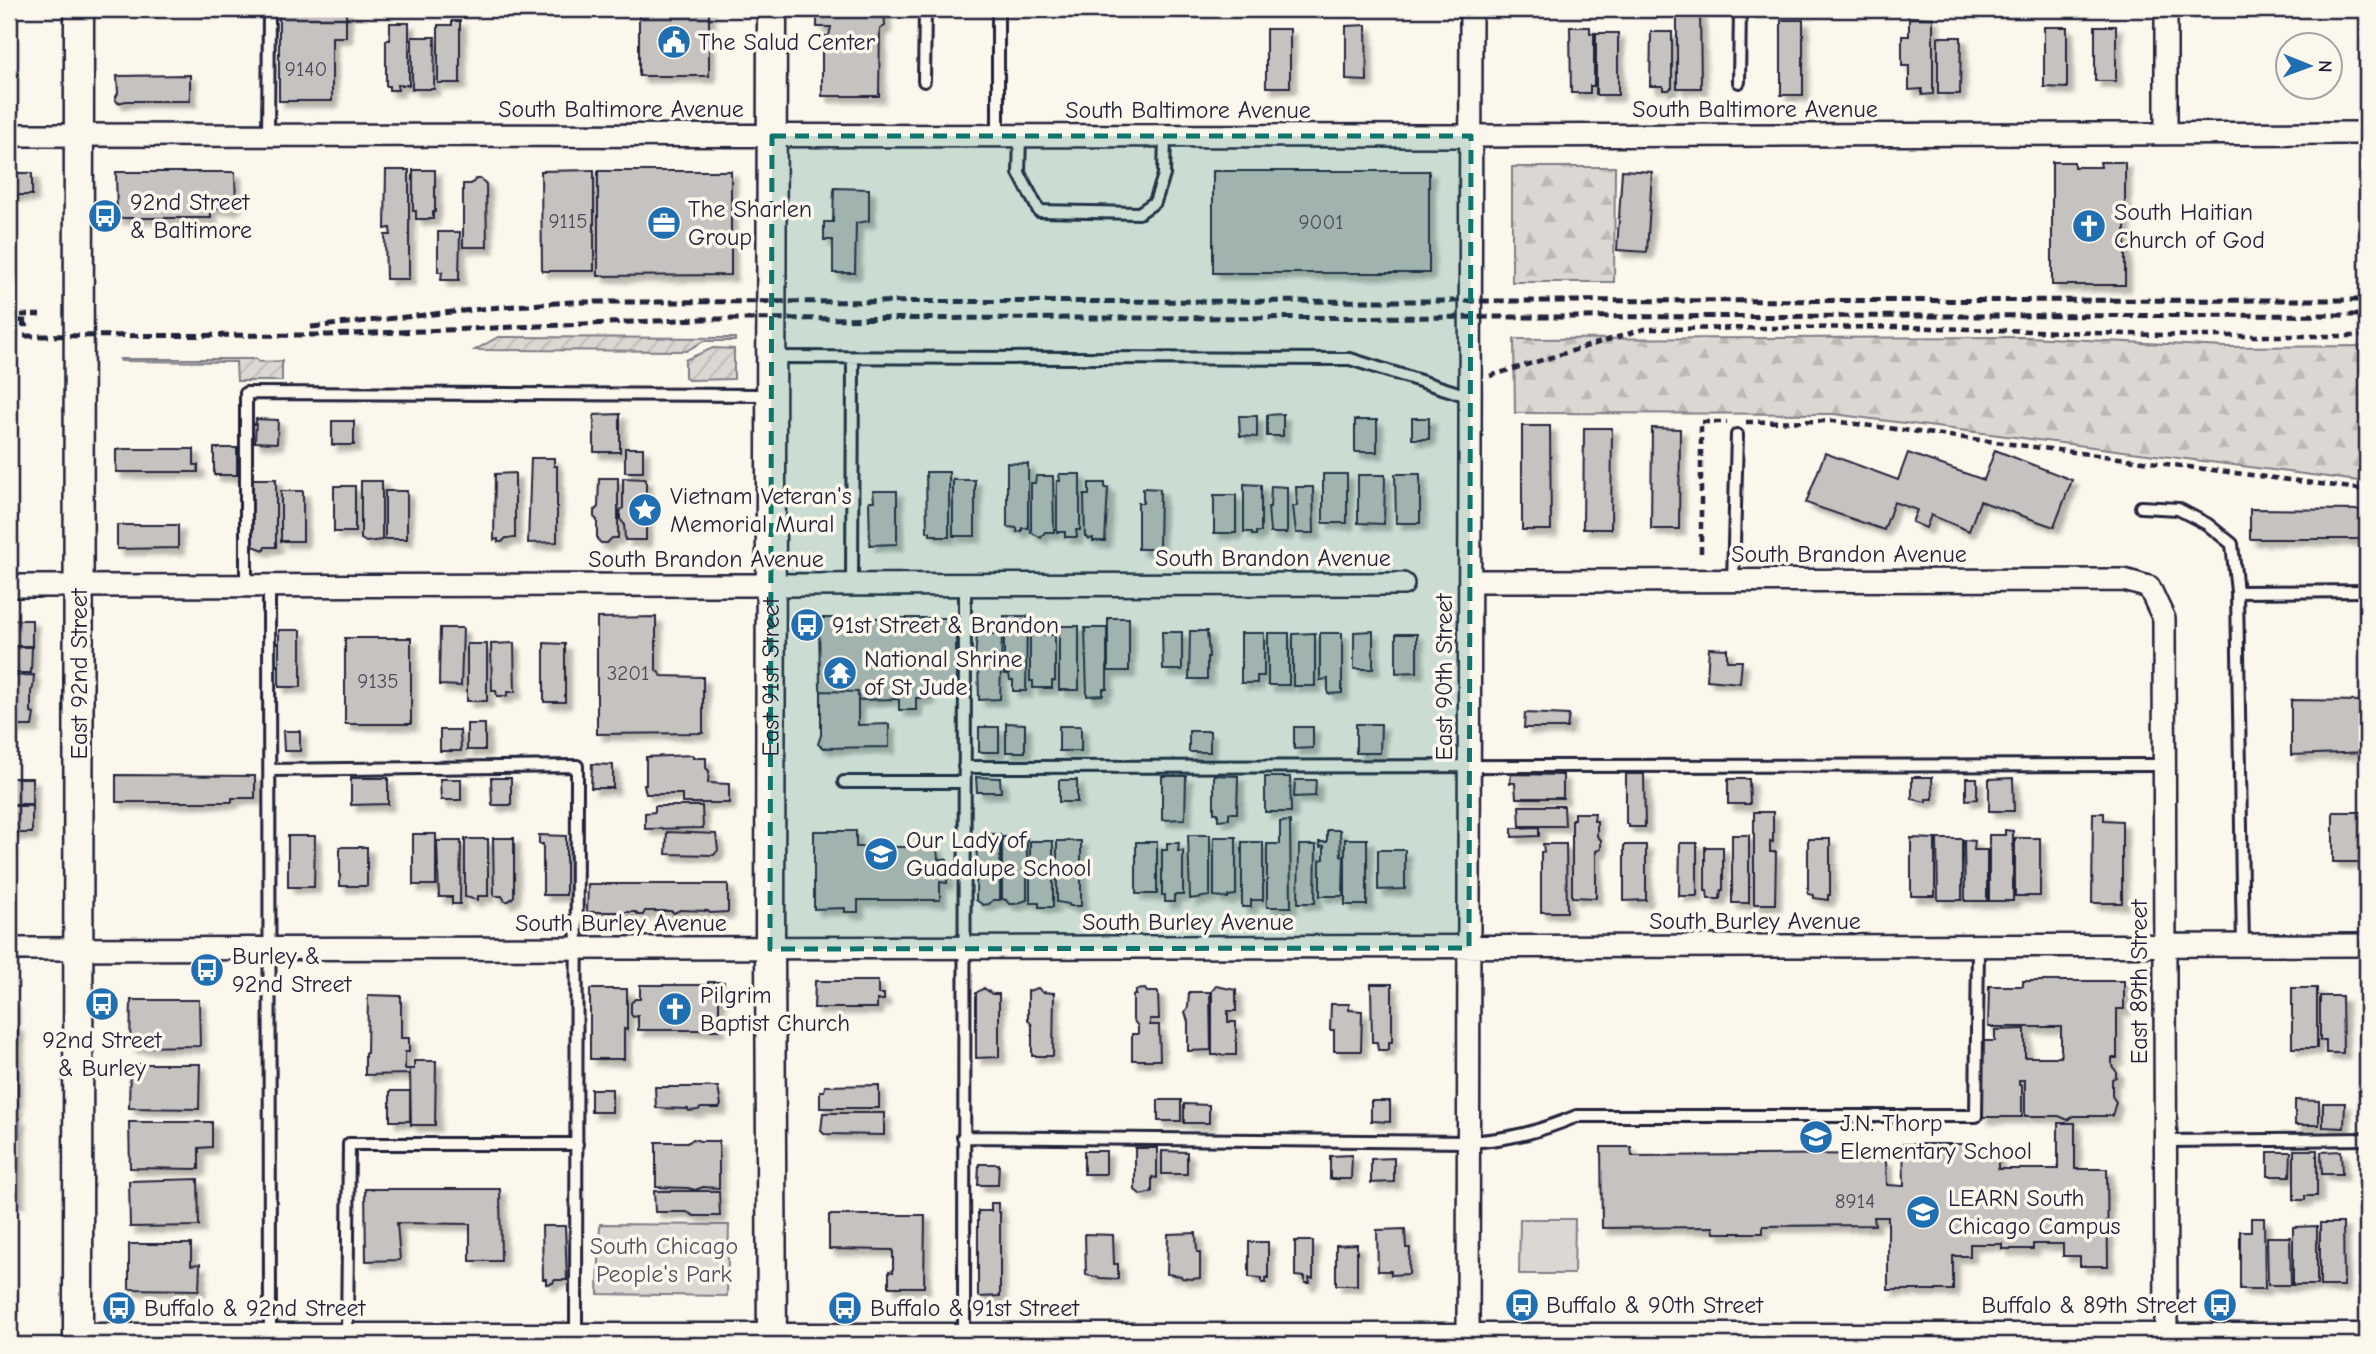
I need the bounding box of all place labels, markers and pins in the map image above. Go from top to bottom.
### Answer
public building icon: The Salud Center [655,23,693,61]
place label: The Salud Center [698,28,876,56]
place label: 92nd Street & Baltimore [130,188,252,244]
place label: The Sharlen Group [688,195,812,251]
bus stop icon: 92nd Street & Baltimore [86,197,124,235]
place label: South Haitian Church of God [2114,198,2265,254]
office icon: The Sharlen Group [645,204,683,242]
church icon: South Haitian Church of God [2070,207,2108,245]
place label: Vietnam Veteran's Memorial Mural [670,482,852,538]
place icon: Vietnam Veteran's Memorial Mural [626,491,664,529]
bus stop icon: 91st Street & Brandon [788,606,826,644]
place label: 91st Street & Brandon [832,611,1059,639]
place label: National Shrine of St Jude [864,645,1023,701]
temple icon: National Shrine of St Jude [821,654,859,692]
place label: Our Lady of Guadalupe School [906,826,1092,882]
school or university icon: Our Lady of Guadalupe School [862,835,900,873]
place label: Burley & 92nd Street [232,942,353,998]
bus stop icon: Burley & 92nd Street [188,951,226,989]
place label: Pilgrim Baptist Church [700,981,850,1037]
bus stop icon: 92nd Street & Burley [83,985,121,1023]
church icon: Pilgrim Baptist Church [656,990,694,1028]
place label: 92nd Street & Burley [42,1026,163,1082]
place label: J.N. Thorp Elementary School [1840,1109,2032,1165]
school or university icon: J.N. Thorp Elementary School [1797,1118,1835,1156]
place label: LEARN South Chicago Campus [1948,1184,2120,1240]
school or university icon: LEARN South Chicago Campus [1904,1193,1942,1231]
bus stop icon: Buffalo & 90th Street [1503,1286,1541,1324]
bus stop icon: Buffalo & 89th Street [2201,1286,2239,1324]
bus stop icon: Buffalo & 92nd Street [100,1289,138,1327]
bus stop icon: Buffalo & 91st Street [826,1289,864,1327]
place label: Buffalo & 90th Street [1546,1291,1764,1319]
place label: Buffalo & 89th Street [1981,1291,2197,1319]
place label: Buffalo & 92nd Street [144,1294,366,1322]
place label: Buffalo & 91st Street [870,1294,1080,1322]

